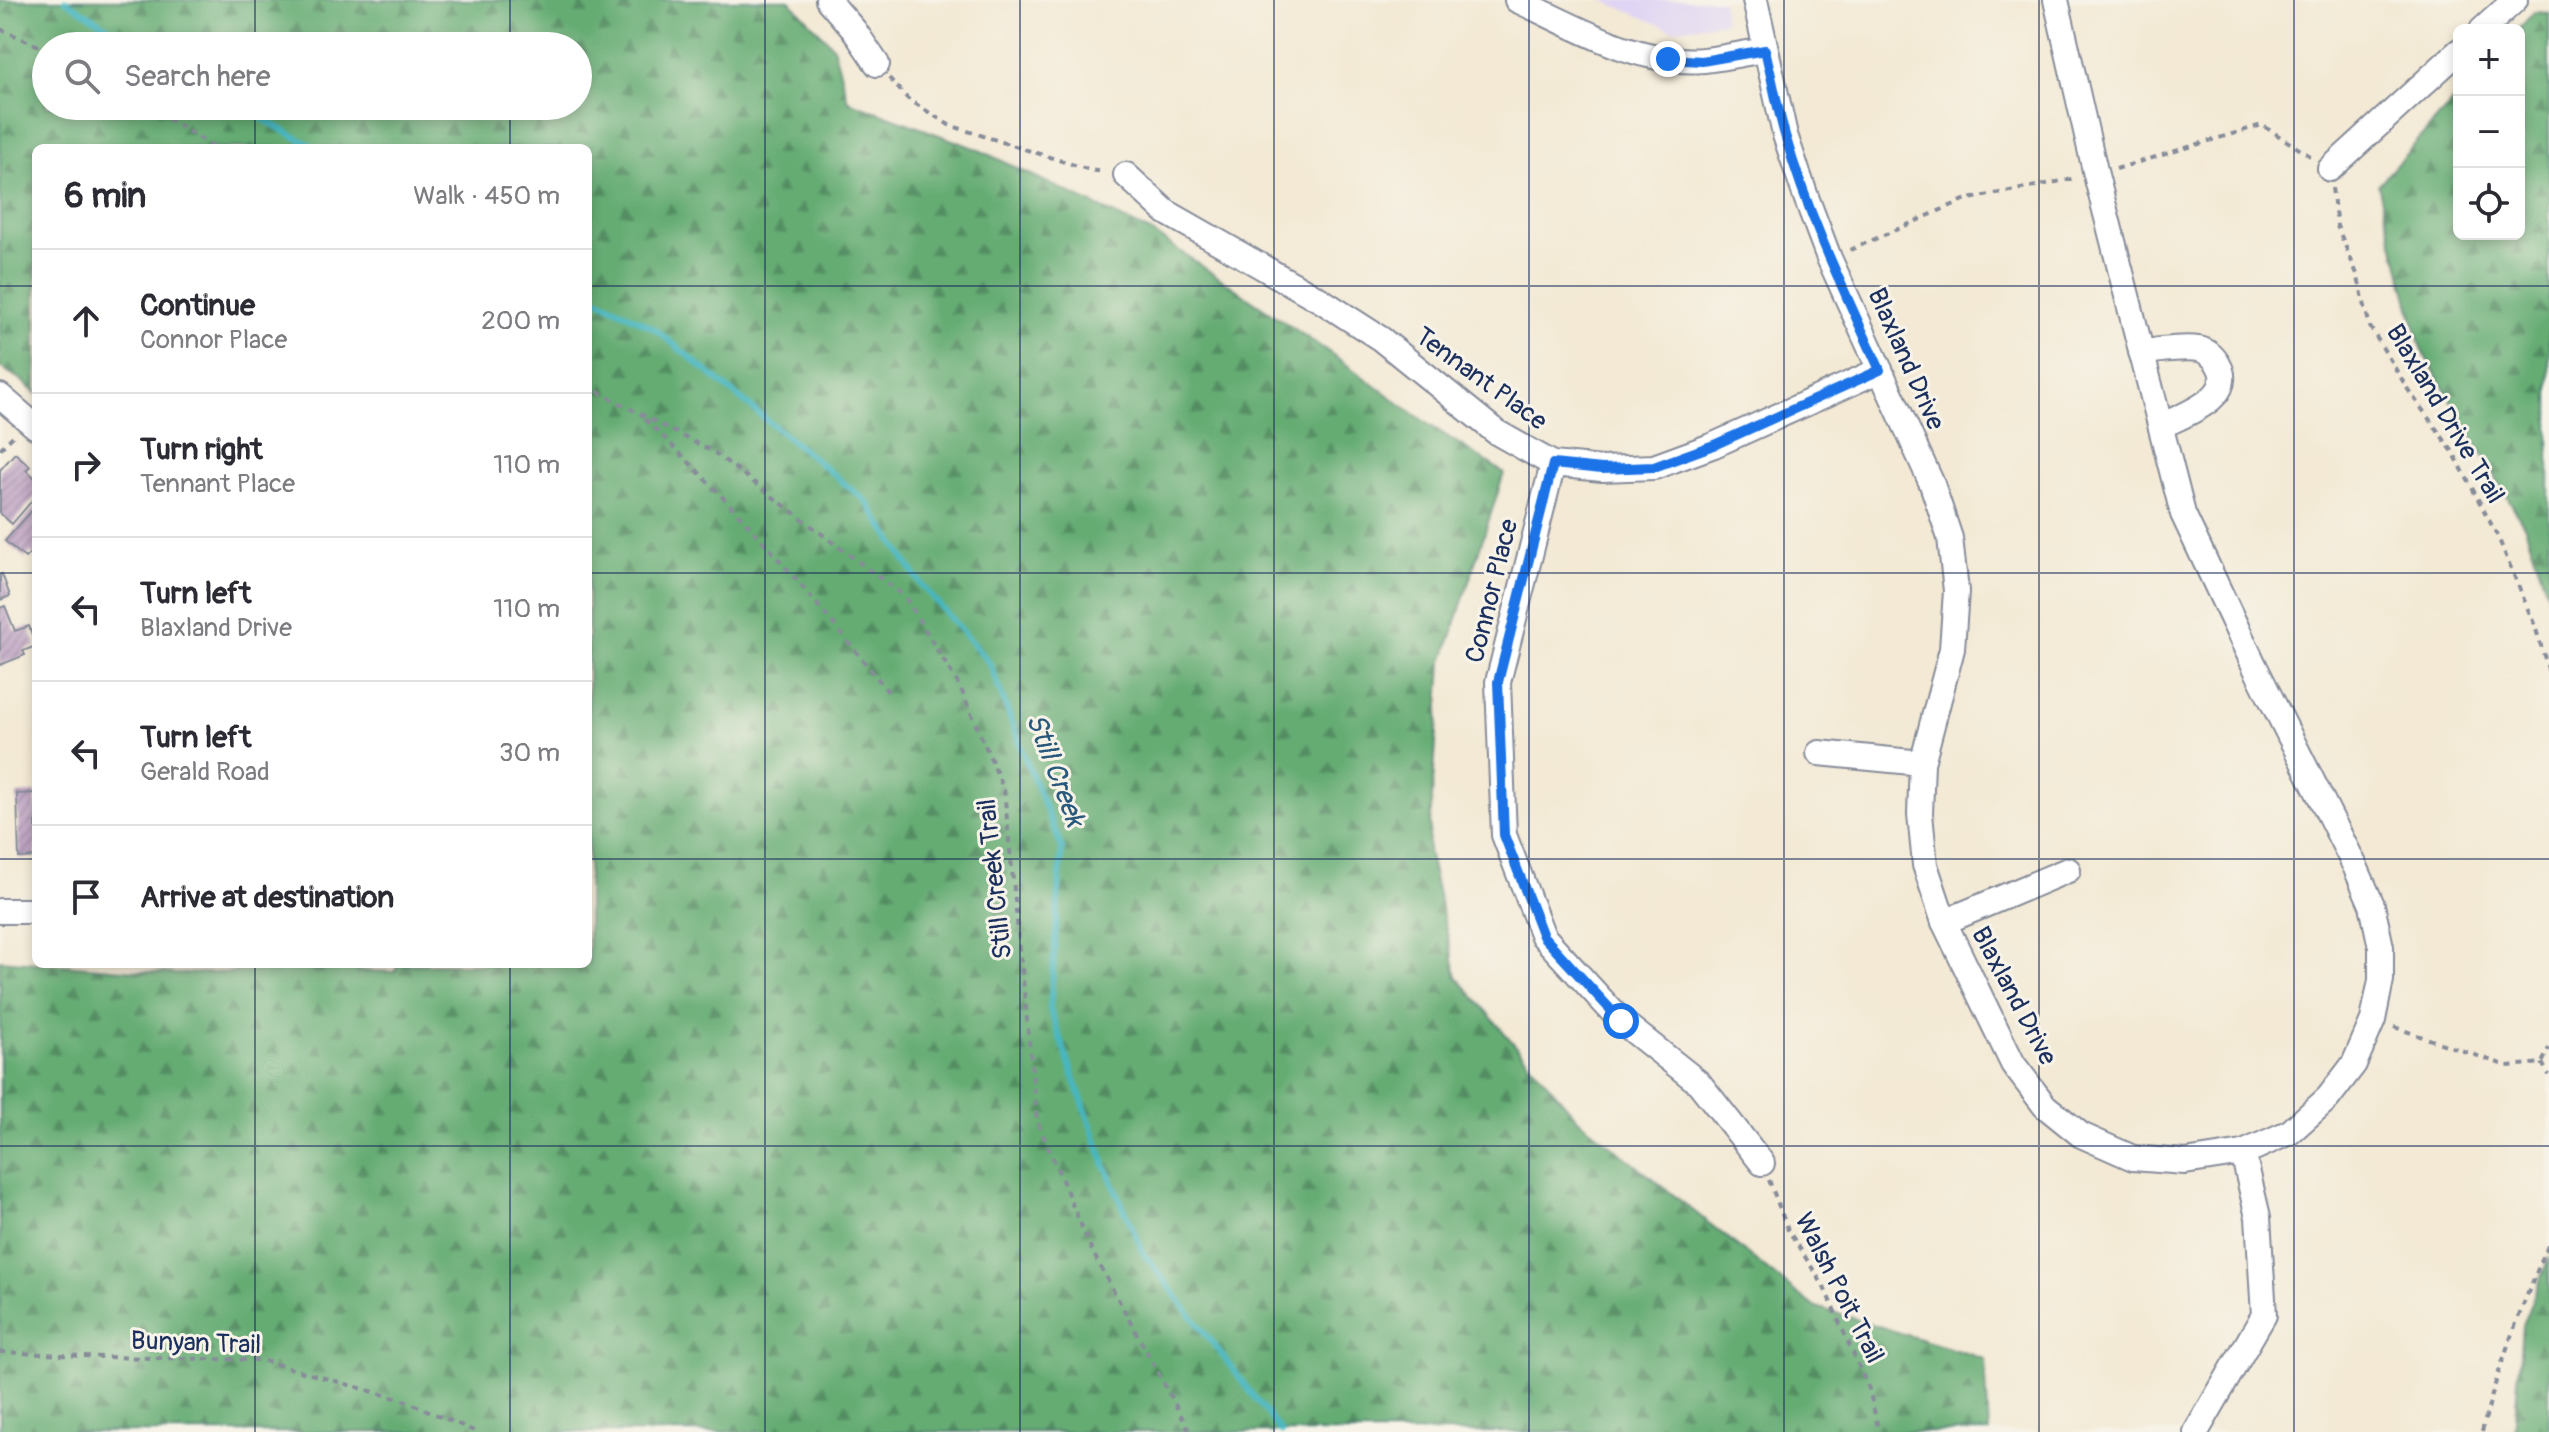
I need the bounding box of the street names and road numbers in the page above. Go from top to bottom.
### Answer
street label: Blaxland Drive [1860,283,1952,435]
street label: Blaxland Drive Trail [2379,319,2511,509]
street label: Tennant Place [1409,320,1553,438]
street label: Connor Place [1459,516,1525,666]
street label: Still Creek Trail [971,797,1019,961]
street label: Blaxland Drive [1964,921,2064,1071]
street label: Walsh Poit Trail [1787,1207,1891,1369]
street label: Bunyan Trail [130,1325,262,1361]

